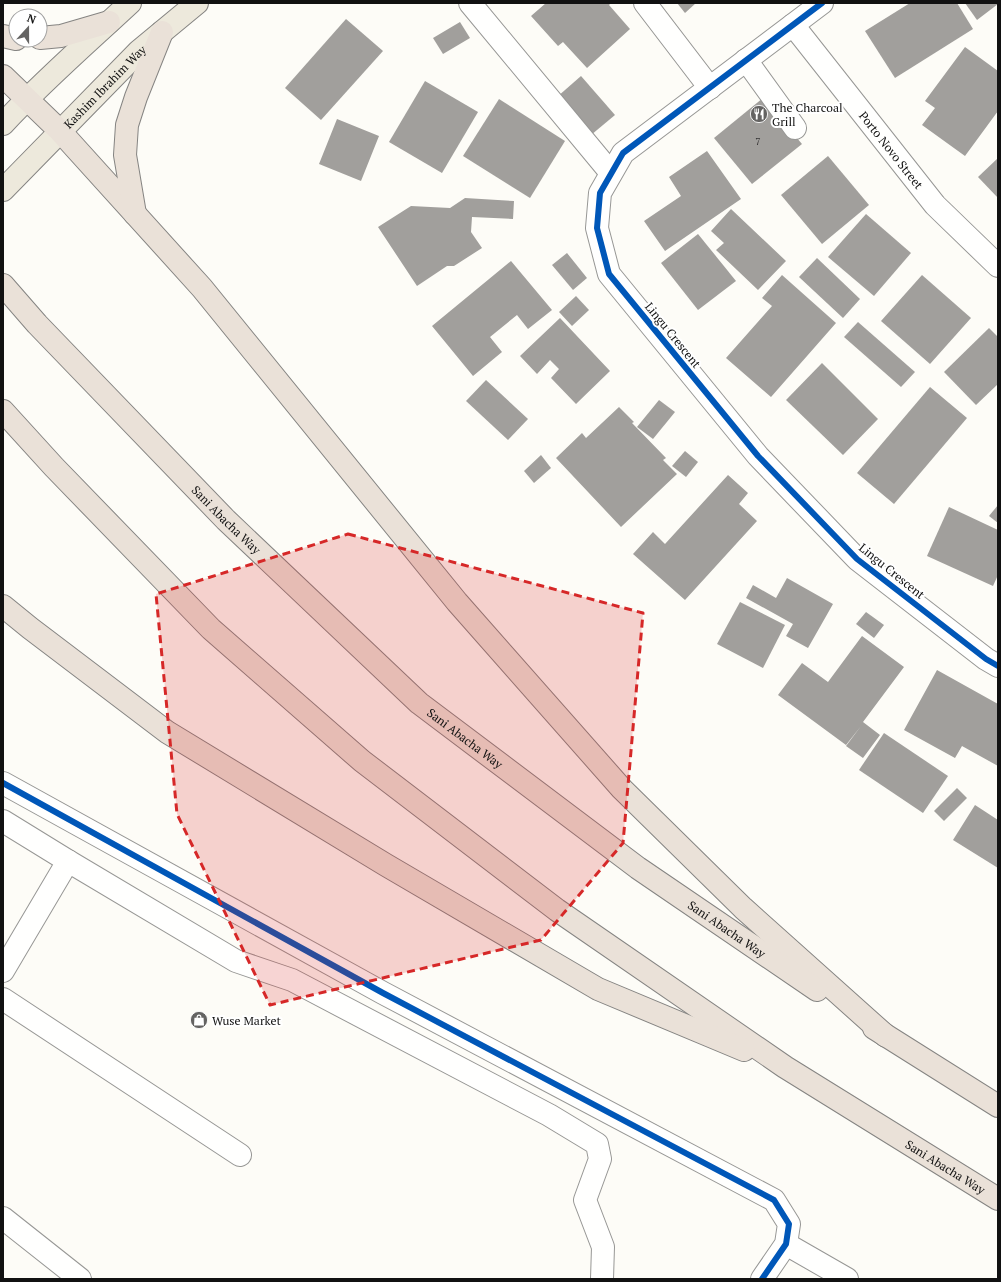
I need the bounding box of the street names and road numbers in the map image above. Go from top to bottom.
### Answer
street label: Kashim Ibrahim Way [60,41,149,131]
street label: Porto Novo Street [856,108,927,192]
street label: Lingu Crescent [642,299,704,371]
street label: Sani Abacha Way [189,482,265,557]
street label: Lingu Crescent [856,540,928,602]
street label: Sani Abacha Way [424,705,507,772]
street label: Sani Abacha Way [685,897,770,961]
street label: Sani Abacha Way [903,1136,989,1197]

